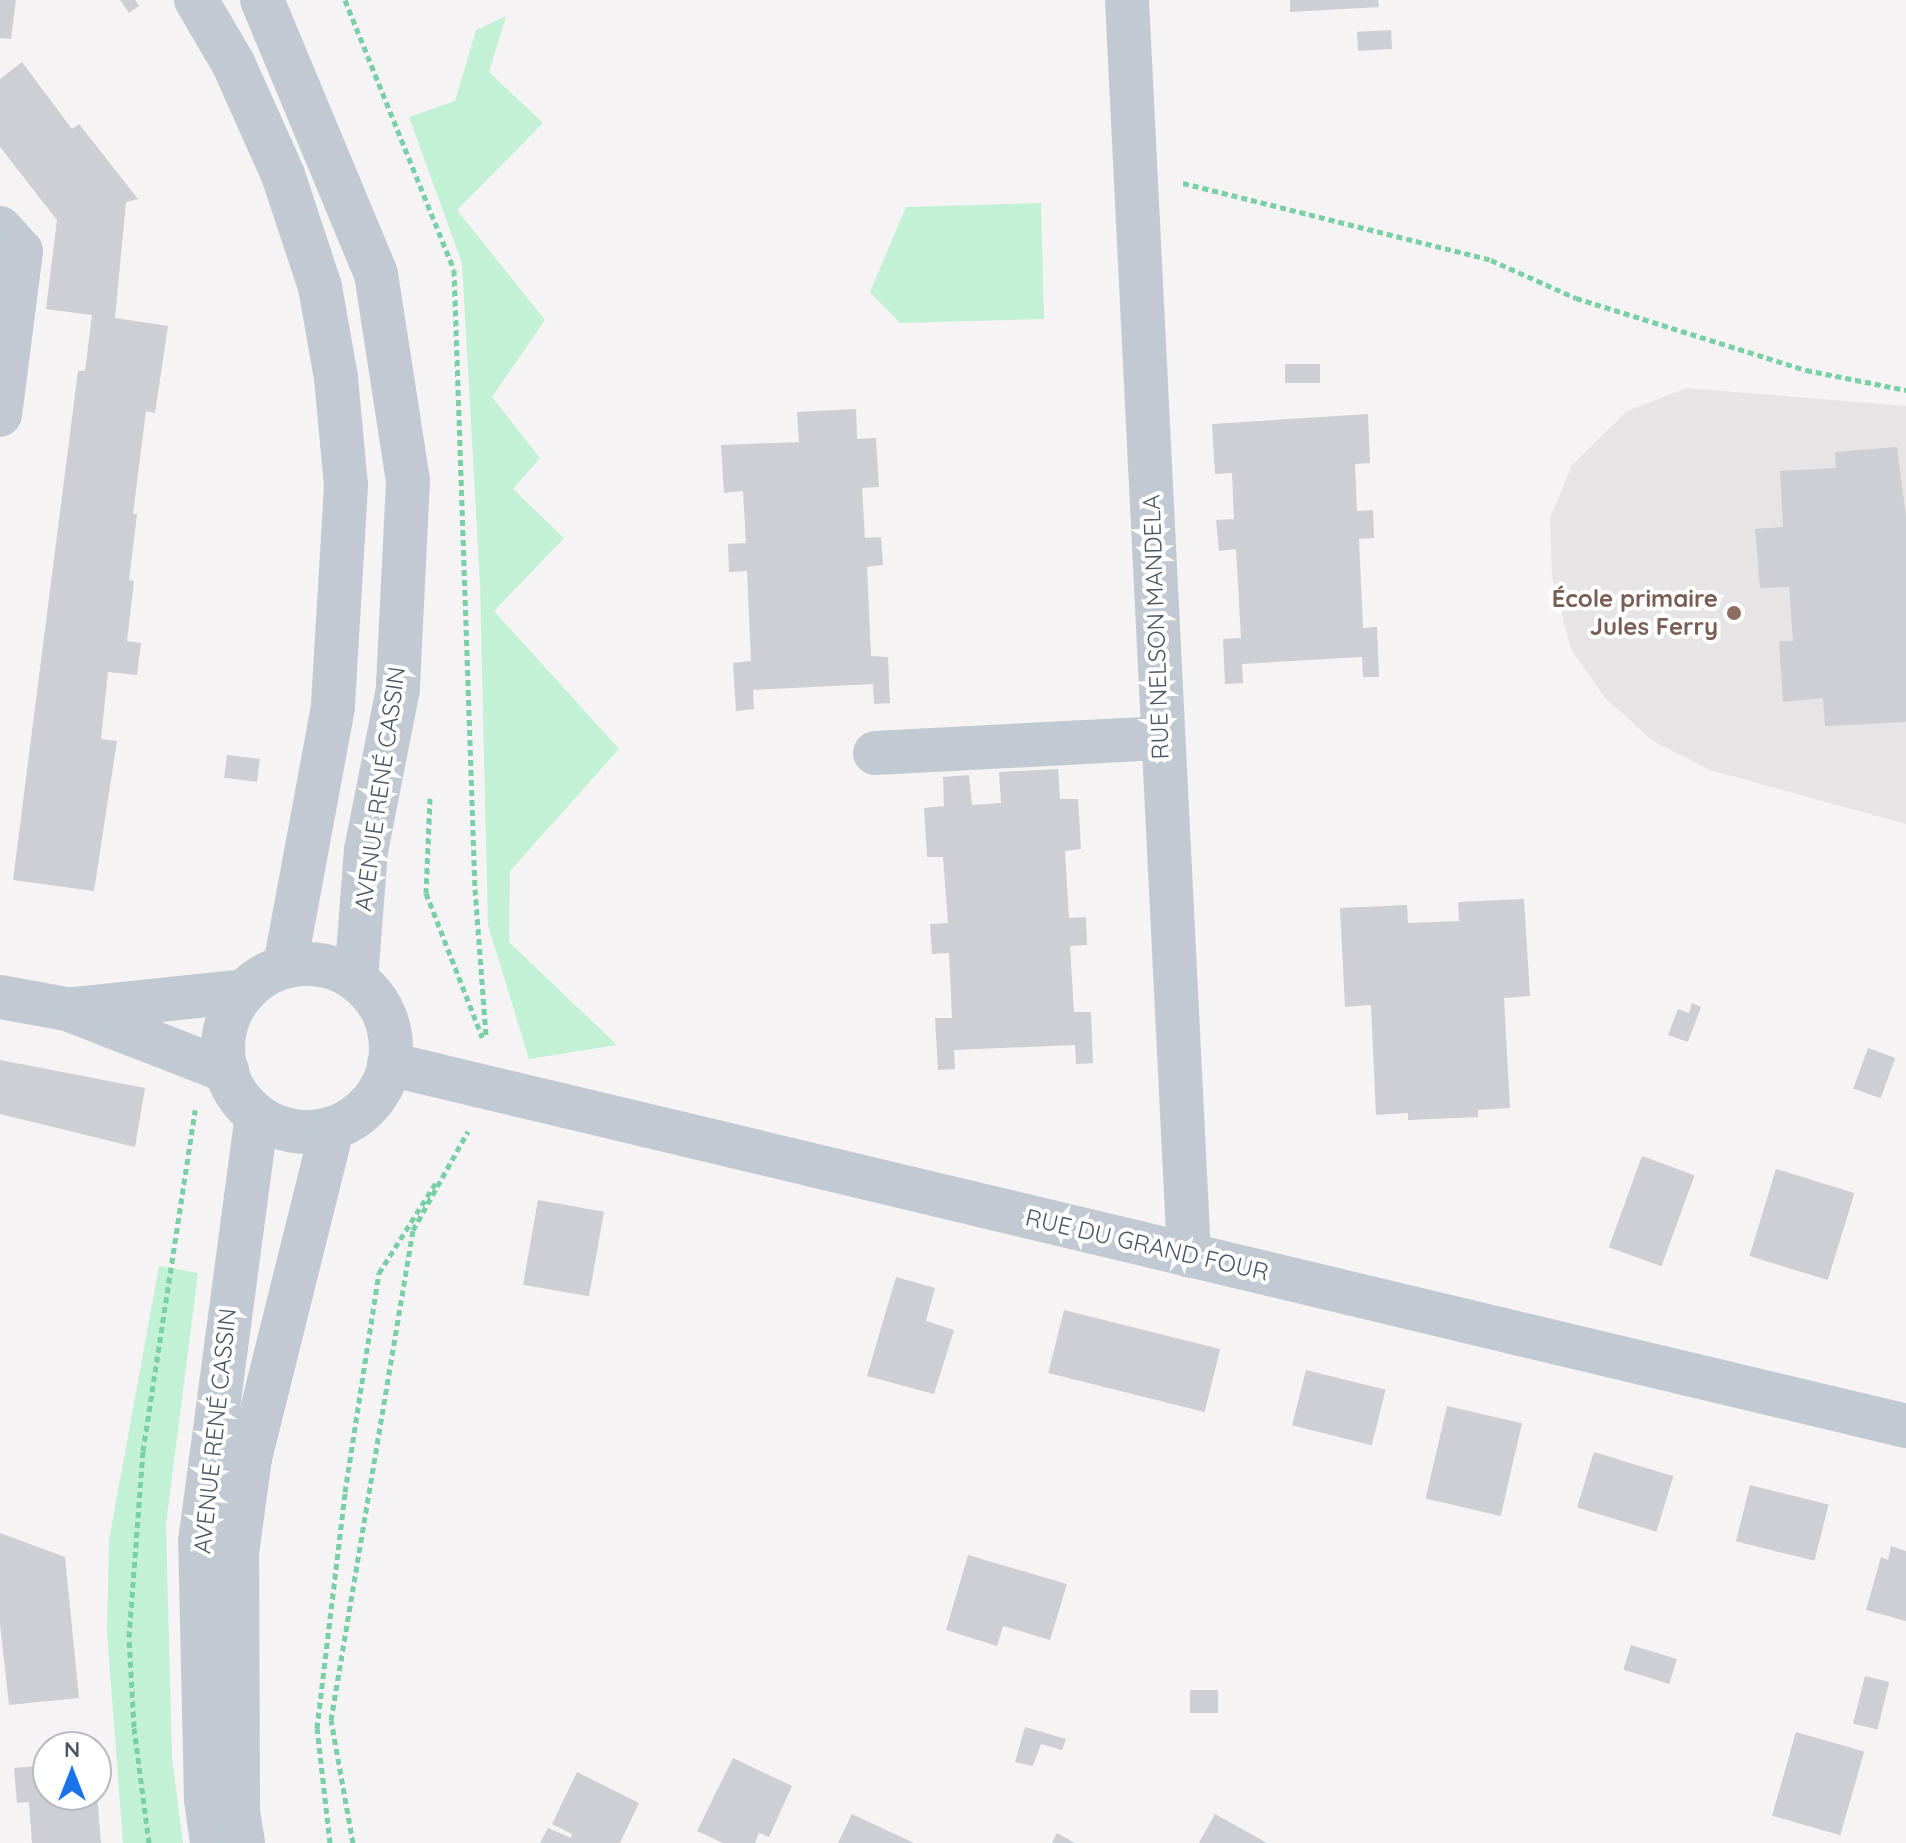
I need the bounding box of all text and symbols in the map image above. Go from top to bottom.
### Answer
street label: RUE NELSON MANDELA [1137,494,1175,760]
place label: École primaire Jules Ferry [1552,585,1718,641]
marker: École primaire Jules Ferry [1725,604,1743,622]
street label: AVENUE RENÉ CASSIN [349,665,411,913]
street label: RUE DU GRAND FOUR [1023,1203,1271,1287]
street label: AVENUE RENÉ CASSIN [188,1307,242,1555]
north arrow [32,1731,112,1811]
text: N [64,1735,80,1763]

